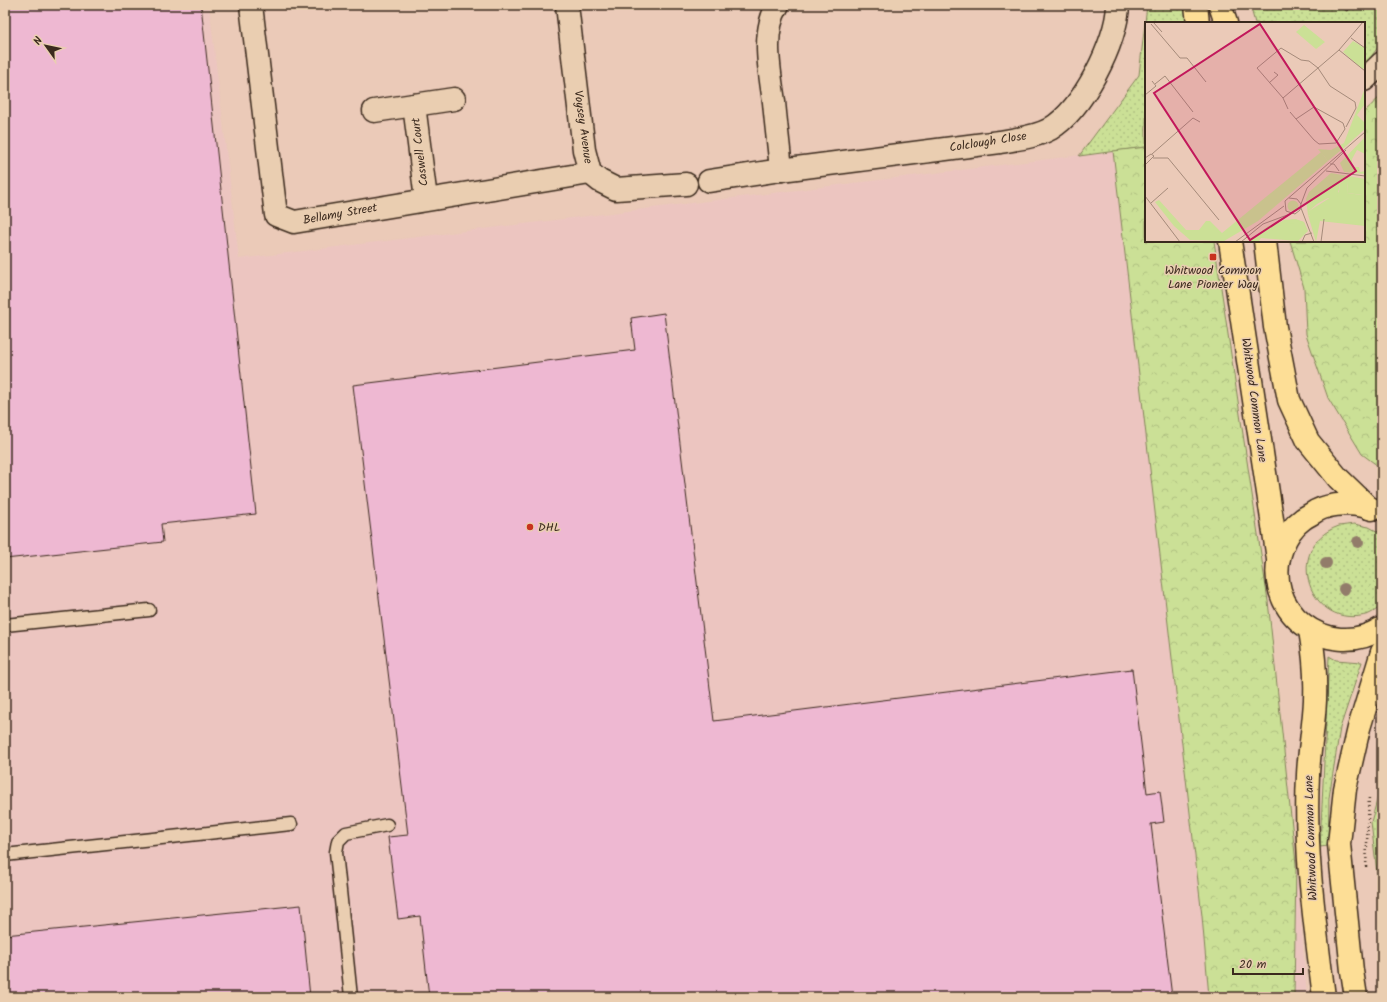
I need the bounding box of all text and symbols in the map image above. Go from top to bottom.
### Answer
inset map [1145,22,1365,242]
north arrow [26,26,66,66]
text: N [29,33,48,49]
street label: Voysey Avenue [568,89,598,165]
street label: Caswell Court [406,116,434,187]
street label: Colclough Close [948,126,1029,157]
street label: Bellamy Street [301,198,379,230]
marker: Whitwood Common Lane Pioneer Way [1208,252,1218,262]
place label: Whitwood Common Lane Pioneer Way [1165,261,1261,294]
street label: Whitwood Common Lane [1236,337,1272,464]
place label: DHL [538,518,560,537]
marker: DHL [525,522,535,532]
street label: Whitwood Common Lane [1299,774,1323,901]
scale bar [1233,950,1303,976]
text: 20 m [1239,955,1267,974]

